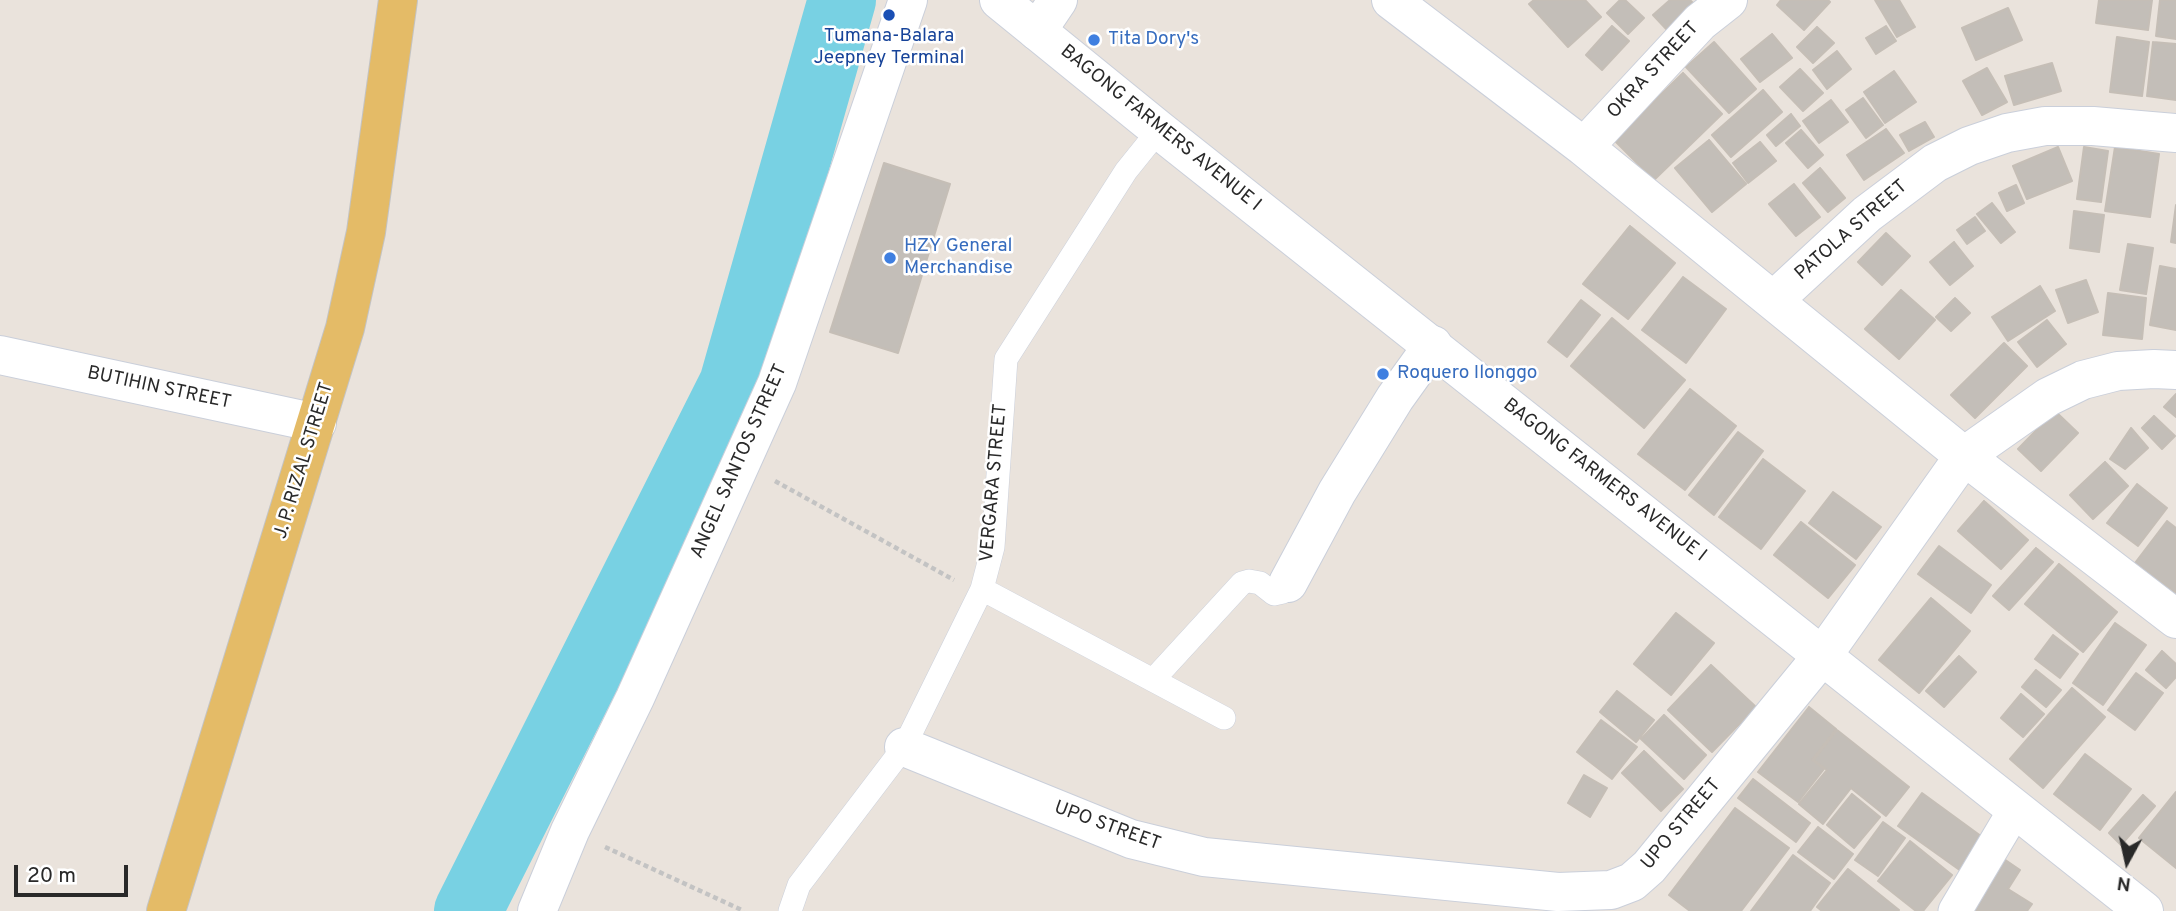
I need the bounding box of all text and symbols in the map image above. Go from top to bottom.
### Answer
marker: Tumana-Balara Jeepney Terminal [881,7,897,23]
street label: OKRA STREET [1603,18,1705,124]
place label: Tumana-Balara Jeepney Terminal [813,26,965,70]
place label: Tita Dory's [1108,29,1199,51]
marker: Tita Dory's [1086,32,1102,48]
street label: BAGONG FARMERS AVENUE I [1055,41,1265,217]
street label: PATOLA STREET [1791,176,1913,286]
place label: HZY General Merchandise [904,236,1013,280]
marker: HZY General Merchandise [882,250,898,266]
street label: ANGEL SANTOS STREET [687,361,793,563]
street label: BUTIHIN STREET [85,363,233,415]
place label: Roquero Ilonggo [1397,363,1537,385]
marker: Roquero Ilonggo [1375,366,1391,382]
street label: J. P. RIZAL STREET [270,380,340,542]
street label: BAGONG FARMERS AVENUE I [1498,394,1710,568]
street label: VERGARA STREET [977,403,1013,563]
street label: UPO STREET [1637,775,1727,875]
street label: UPO STREET [1051,797,1163,857]
north arrow [2092,827,2162,897]
scale bar [18,852,131,896]
text: 20 m [27,863,76,890]
text: N [2116,870,2133,896]

